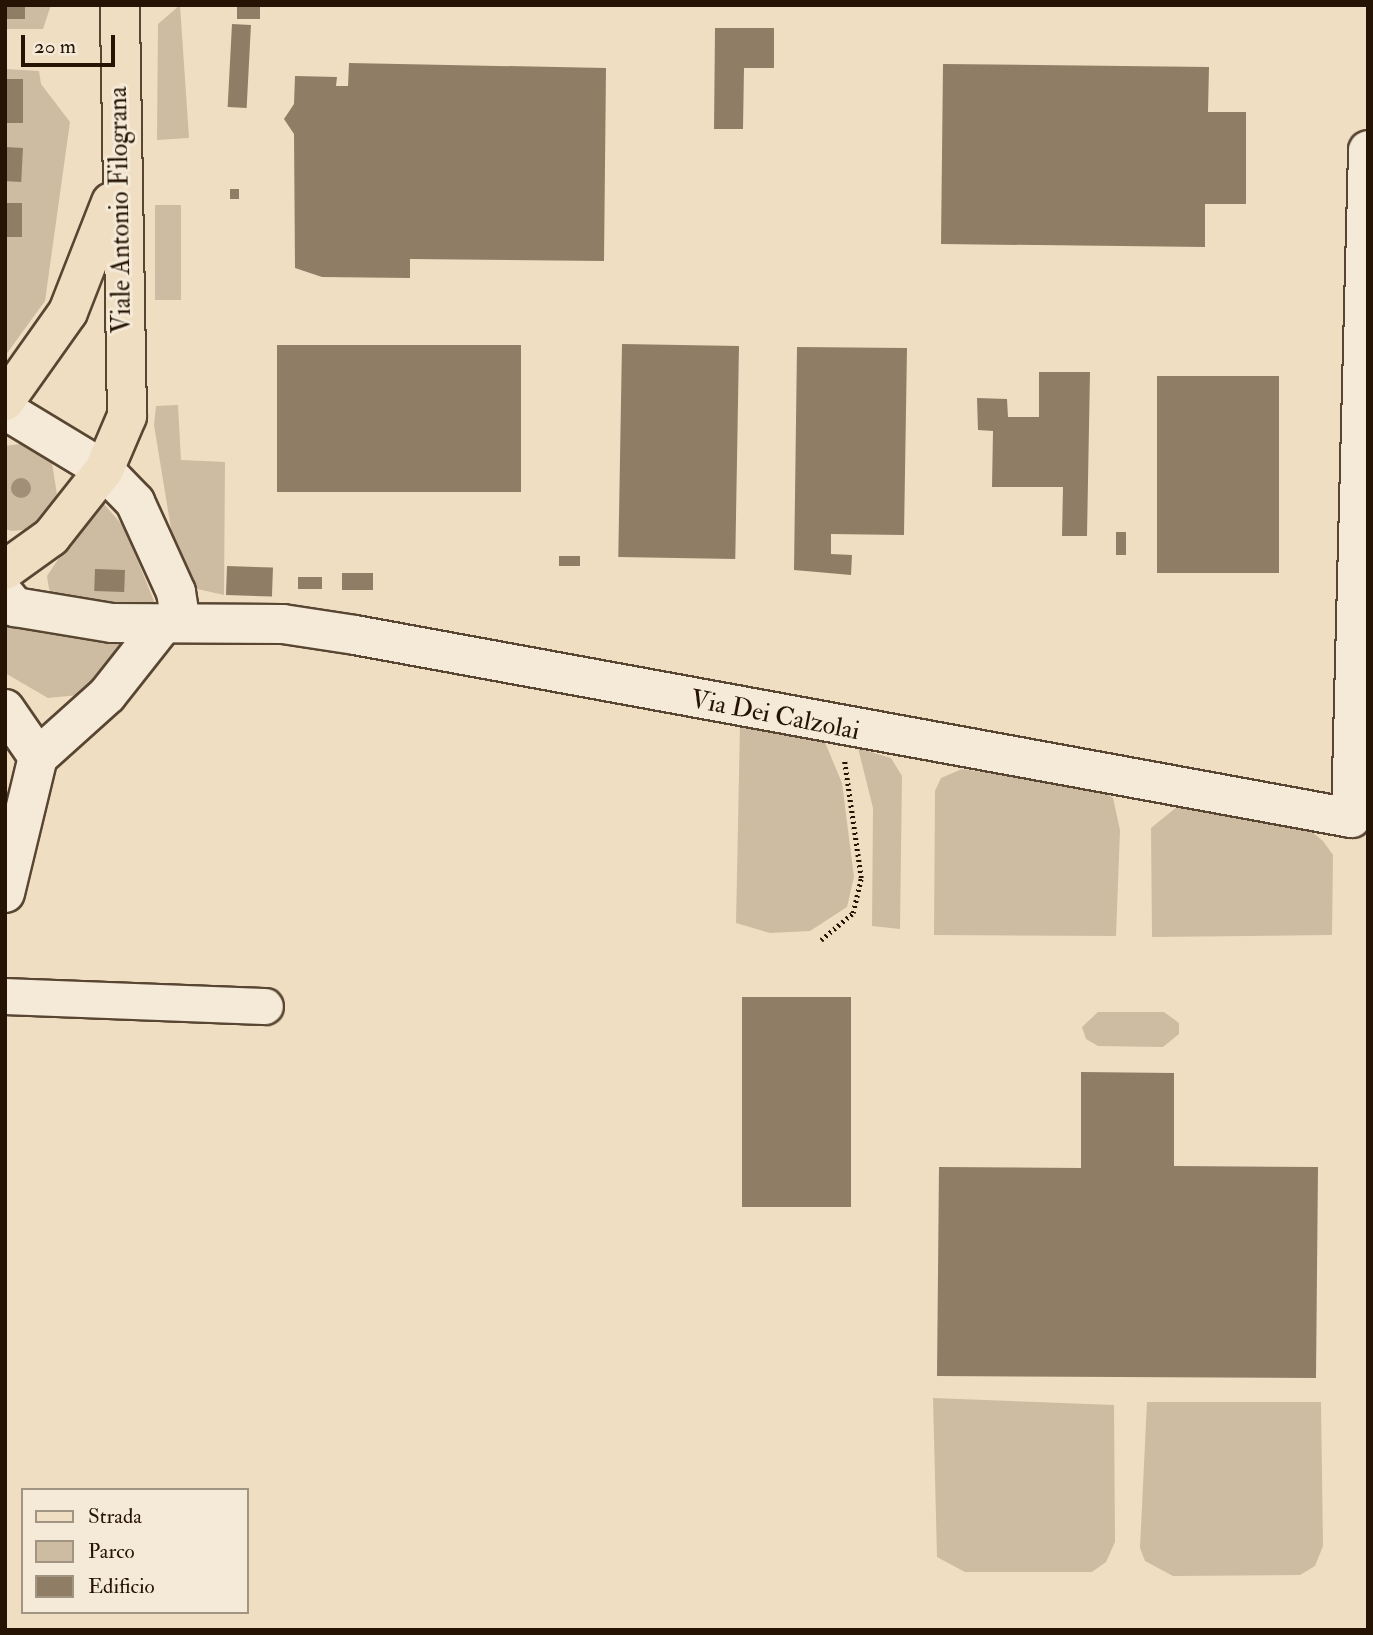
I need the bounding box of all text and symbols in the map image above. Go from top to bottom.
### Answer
scale bar [24,21,119,65]
text: 20 m [34,33,76,60]
street label: Viale Antonio Filograna [103,86,139,334]
street label: Via Dei Calzolai [688,684,862,748]
legend [21,1488,248,1614]
text: Strada [88,1503,142,1530]
text: Parco [88,1538,135,1565]
text: Edificio [88,1573,155,1600]

